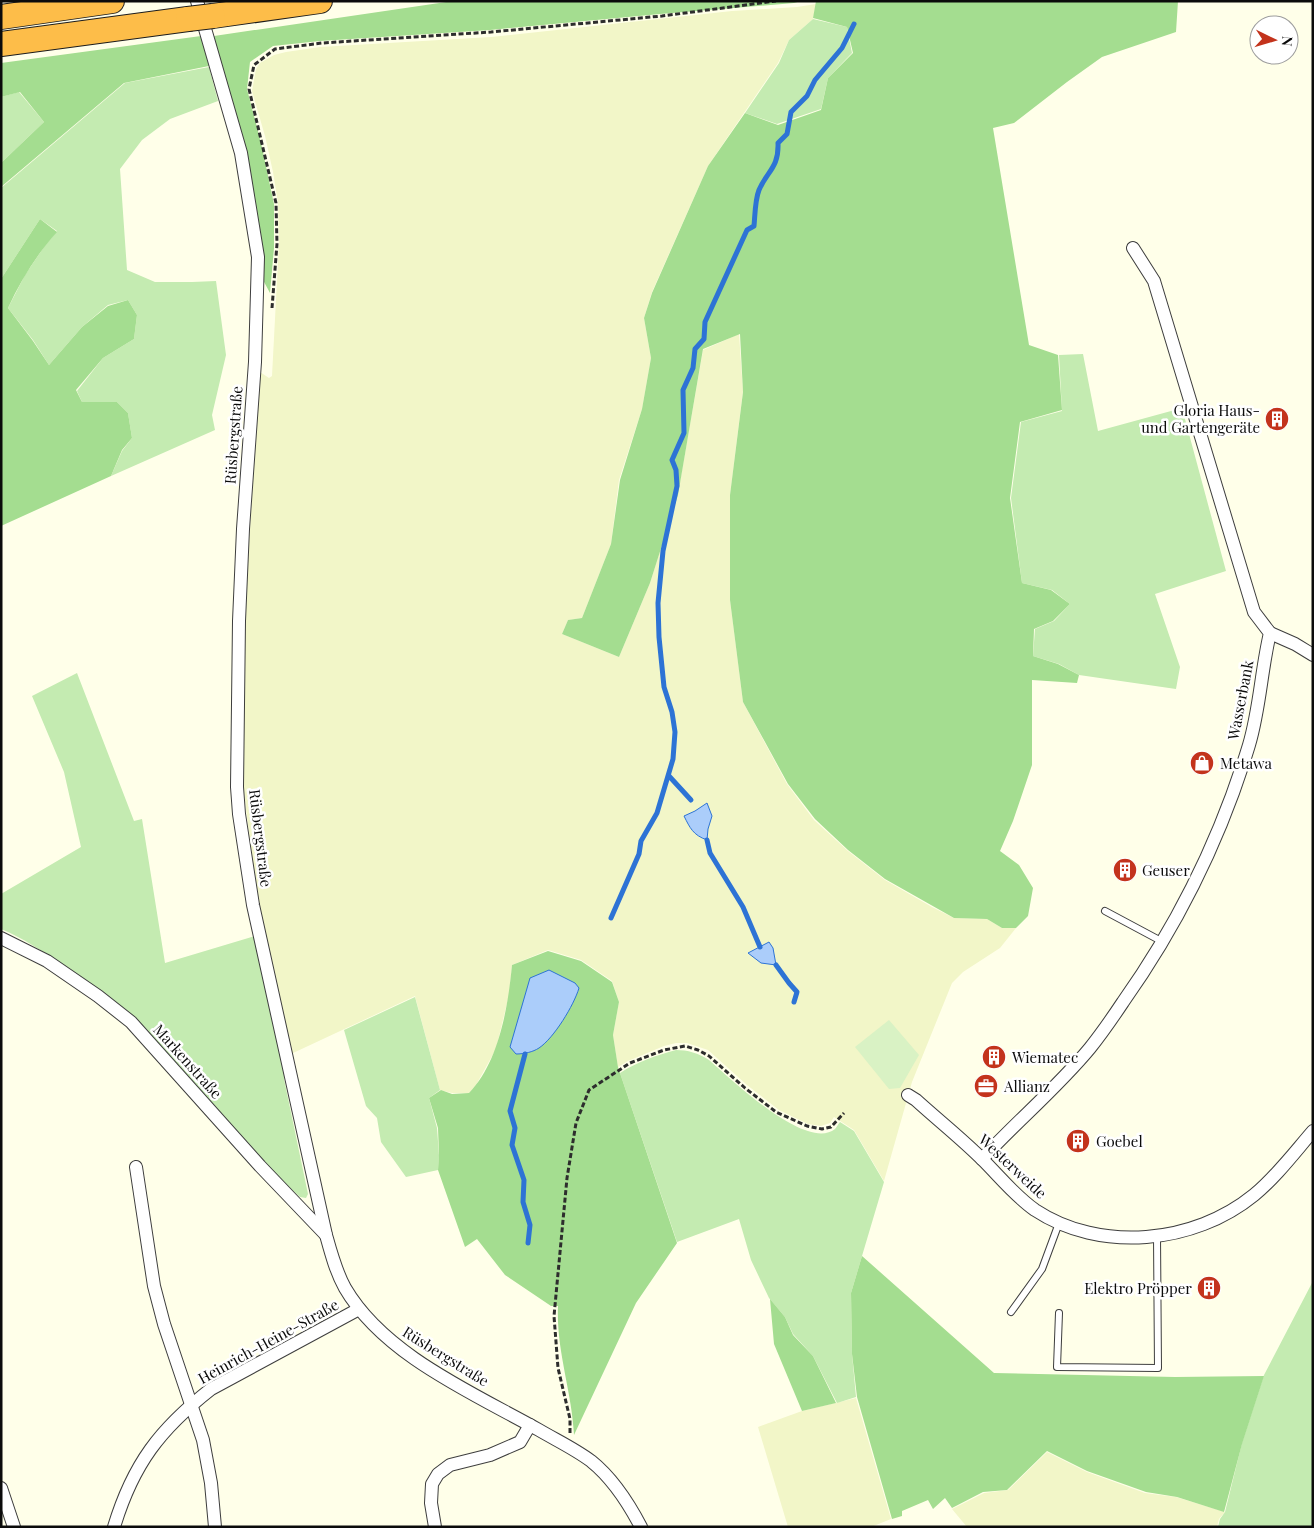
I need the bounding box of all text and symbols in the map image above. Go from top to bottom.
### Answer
north arrow [1249,15,1299,65]
text: N [1278,35,1297,47]
street label: Rüsbergstraße [220,385,246,485]
place label: Gloria Haus- und Gartengeräte [1141,400,1260,437]
building icon: Gloria Haus- und Gartengeräte [1264,406,1290,432]
street label: Wasserbank [1222,658,1258,743]
shop icon: Metawa [1189,750,1215,776]
place label: Metawa [1220,753,1273,773]
street label: Rüsbergstraße [245,788,277,888]
building icon: Geuser [1112,857,1138,883]
place label: Geuser [1142,860,1190,880]
street label: Markenstraße [149,1019,227,1103]
building icon: Wiematec [981,1044,1007,1070]
place label: Wiematec [1011,1047,1078,1067]
office icon: Allianz [973,1073,999,1099]
place label: Allianz [1003,1076,1050,1096]
building icon: Goebel [1065,1128,1091,1154]
street label: Westerweide [974,1129,1051,1203]
place label: Goebel [1096,1131,1143,1151]
building icon: Elektro Pröpper [1196,1275,1222,1301]
place label: Elektro Pröpper [1084,1278,1192,1298]
street label: Heinrich-Heine-Straße [194,1294,342,1388]
street label: Rüsbergstraße [399,1321,493,1391]

